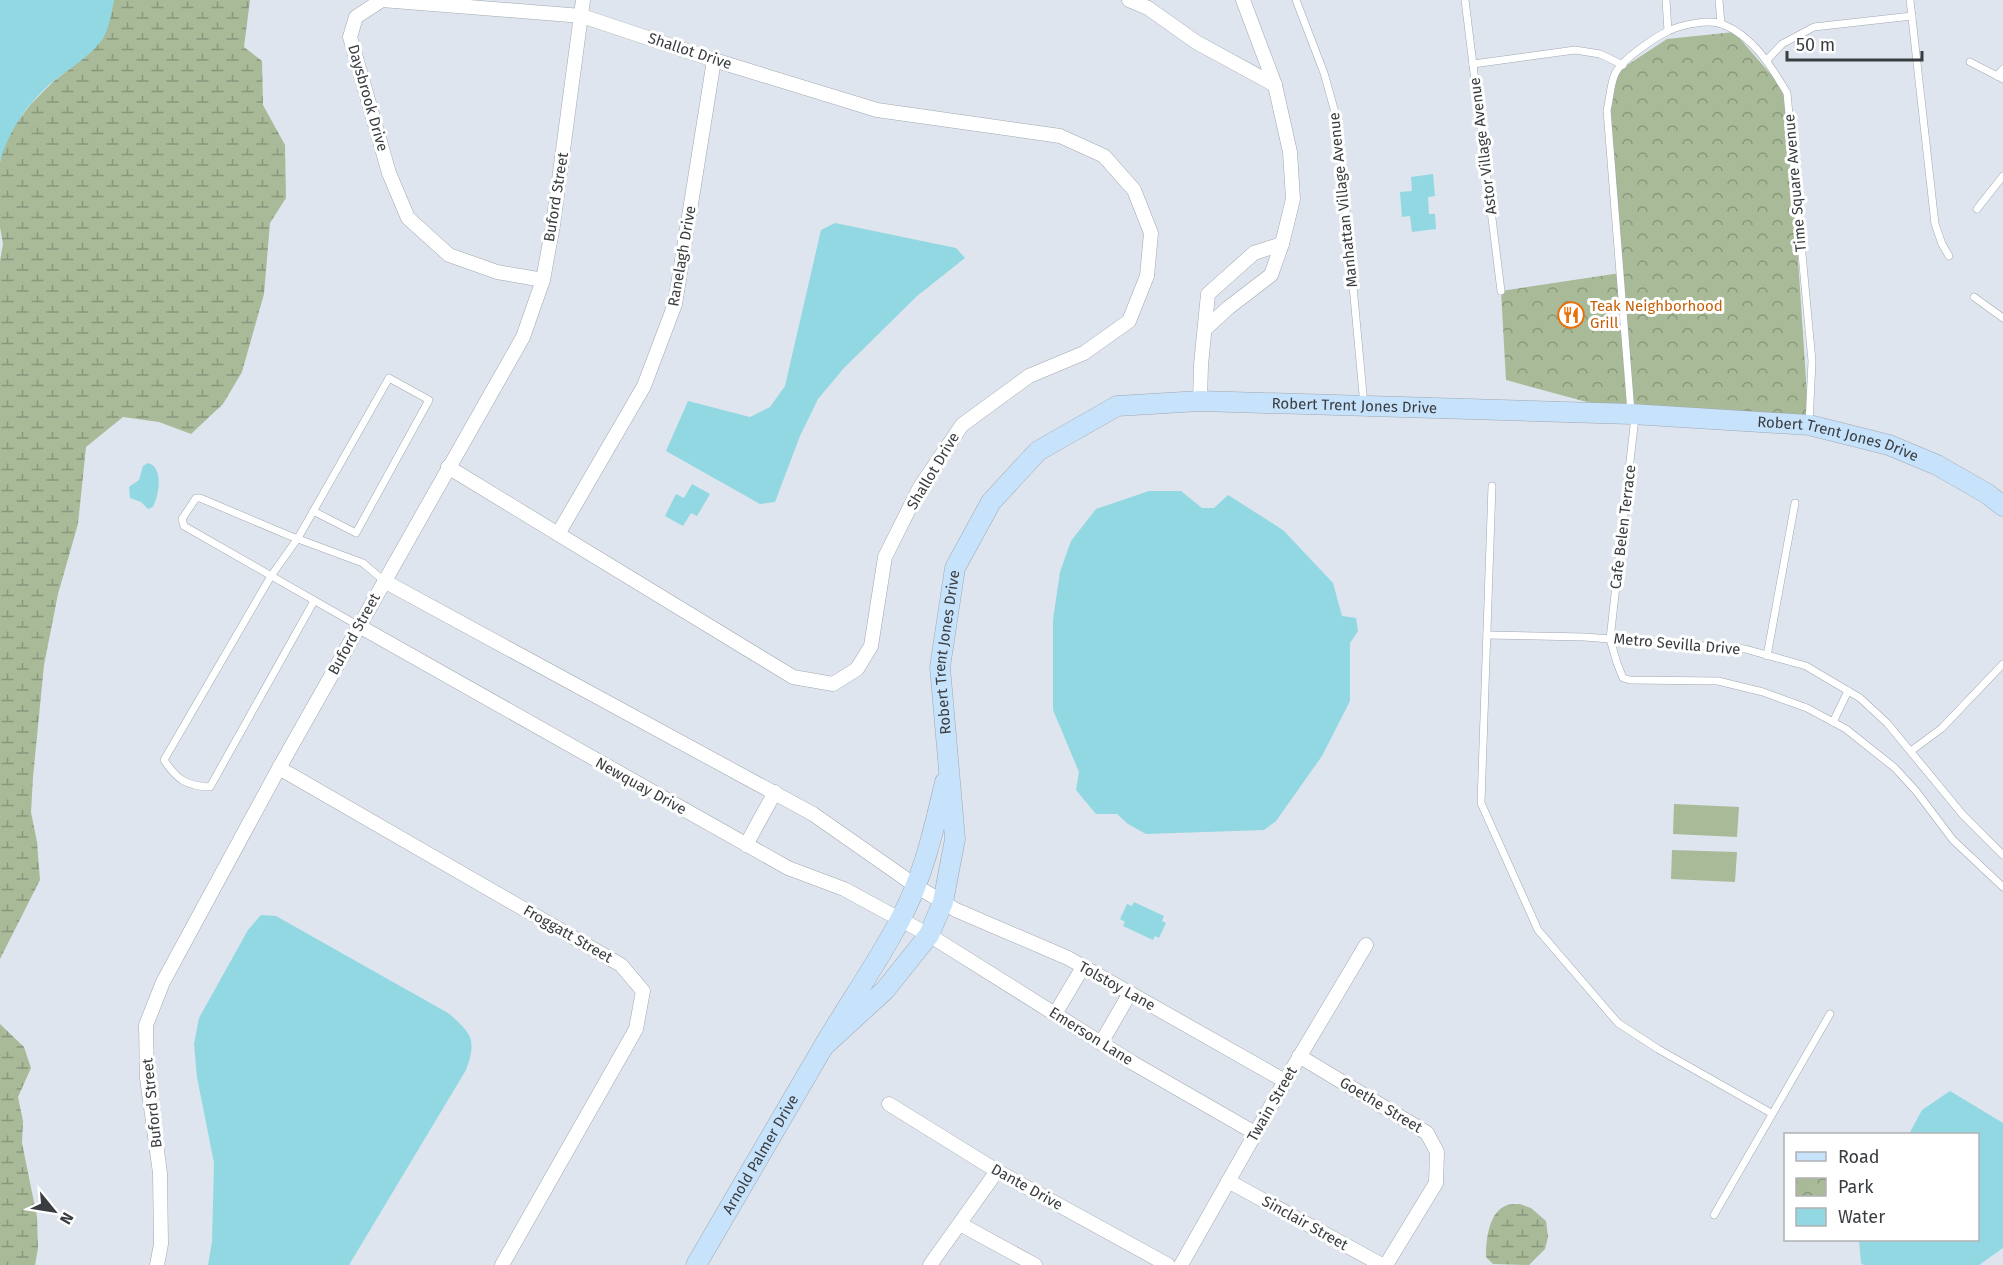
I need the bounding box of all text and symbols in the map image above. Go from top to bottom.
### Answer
scale bar [1787,24,1922,62]
street label: Shallot Drive [646,29,734,73]
text: 50 m [1796,34,1835,56]
street label: Daysbrook Drive [344,42,392,154]
street label: Astor Village Avenue [1466,76,1500,216]
street label: Manhattan Village Avenue [1325,112,1361,288]
street label: Time Square Avenue [1780,113,1810,253]
street label: Buford Street [540,150,572,243]
street label: Ranelagh Drive [664,204,700,308]
place label: Teak Neighborhood Grill [1590,297,1723,332]
restaurant icon: Teak Neighborhood Grill [1556,300,1586,330]
street label: Robert Trent Jones Drive [1271,394,1437,417]
street label: Robert Trent Jones Drive [1757,413,1921,465]
street label: Shallot Drive [903,429,963,513]
street label: Cafe Belen Terrace [1606,464,1640,590]
street label: Robert Trent Jones Drive [931,569,964,735]
street label: Buford Street [324,590,384,678]
street label: Metro Sevilla Drive [1613,629,1741,659]
street label: Newquay Drive [592,754,690,818]
street label: Froggatt Street [520,901,616,967]
street label: Tolstoy Lane [1076,958,1158,1014]
street label: Emerson Lane [1046,1003,1136,1069]
street label: Buford Street [138,1056,166,1149]
street label: Twain Street [1243,1063,1301,1145]
street label: Goethe Street [1336,1073,1426,1137]
street label: Arnold Palmer Drive [719,1091,802,1218]
legend [1784,1133,1979,1241]
text: Road [1838,1146,1880,1168]
street label: Dante Drive [988,1160,1066,1214]
text: Park [1838,1176,1874,1198]
north arrow [24,1181,84,1241]
street label: Sinclair Street [1259,1192,1352,1254]
text: Water [1838,1206,1885,1228]
text: N [56,1209,77,1228]

